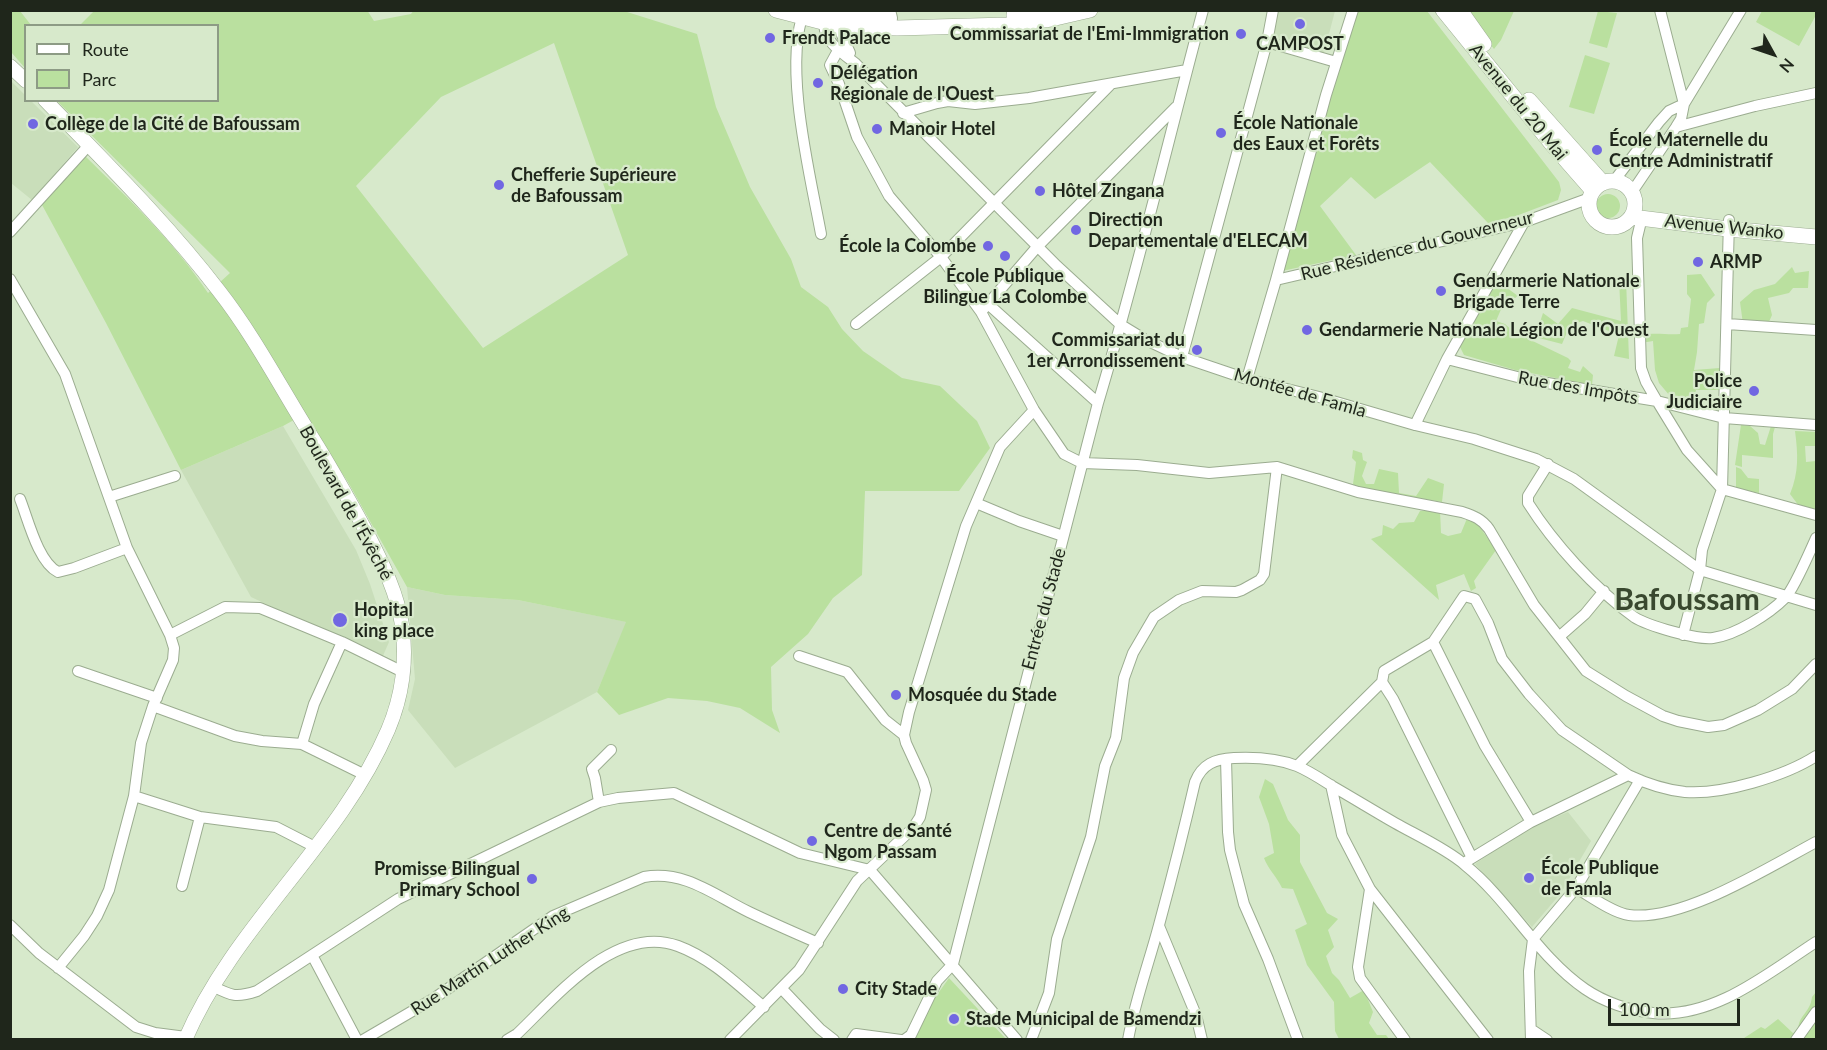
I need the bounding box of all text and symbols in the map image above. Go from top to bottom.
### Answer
marker: CAMPOST [1293,17,1307,31]
place label: Commissariat de l'Emi-Immigration [950,23,1229,45]
legend [24,24,219,102]
north arrow [1743,24,1803,84]
place label: Frendt Palace [782,27,891,49]
marker: Commissariat de l'Emi-Immigration [1234,27,1248,41]
marker: Frendt Palace [763,31,777,45]
place label: CAMPOST [1256,33,1344,55]
text: Route [82,38,129,60]
street label: Avenue du 20 Mai [1464,39,1572,165]
text: N [1776,55,1798,77]
place label: Délégation Régionale de l'Ouest [830,62,994,104]
text: Parc [82,68,116,90]
marker: Délégation Régionale de l'Ouest [811,76,825,90]
place label: École Nationale des Eaux et Forêts [1233,112,1379,154]
place label: Collège de la Cité de Bafoussam [45,113,300,135]
marker: Collège de la Cité de Bafoussam [26,117,40,131]
place label: Manoir Hotel [889,118,996,140]
marker: Manoir Hotel [870,122,884,136]
marker: École Nationale des Eaux et Forêts [1214,126,1228,140]
place label: École Maternelle du Centre Administratif [1609,129,1773,172]
marker: École Maternelle du Centre Administratif [1590,143,1604,157]
place label: Chefferie Supérieure de Bafoussam [511,164,676,207]
marker: Chefferie Supérieure de Bafoussam [492,178,506,192]
place label: Hôtel Zingana [1052,180,1164,202]
marker: Hôtel Zingana [1033,184,1047,198]
street label: Rue Résidence du Gouverneur [1299,207,1535,285]
place label: Direction Departementale d'ELECAM [1088,209,1308,252]
street label: Avenue Wanko [1663,210,1785,244]
marker: Direction Departementale d'ELECAM [1069,223,1083,237]
place label: École la Colombe [839,235,976,257]
marker: École la Colombe [981,239,995,253]
marker: École Publique Bilingue La Colombe [998,249,1012,263]
place label: ARMP [1710,251,1762,273]
marker: ARMP [1691,255,1705,269]
place label: École Publique Bilingue La Colombe [923,265,1087,308]
place label: Gendarmerie Nationale Brigade Terre [1453,270,1640,312]
marker: Gendarmerie Nationale Brigade Terre [1434,284,1448,298]
place label: Gendarmerie Nationale Légion de l'Ouest [1319,319,1649,341]
marker: Gendarmerie Nationale Légion de l'Ouest [1300,323,1314,337]
place label: Commissariat du 1er Arrondissement [1026,329,1185,372]
marker: Commissariat du 1er Arrondissement [1190,343,1204,357]
street label: Montée de Famla [1231,364,1369,422]
street label: Rue des Impôts [1516,367,1640,409]
place label: Police Judiciaire [1667,370,1742,412]
marker: Police Judiciaire [1747,384,1761,398]
street label: Boulevard de l'Évêché [295,422,397,584]
street label: Entrée du Stade [1017,546,1071,672]
district label: Bafoussam [1614,582,1760,618]
place label: Hopital king place [354,599,434,642]
marker: Hopital king place [331,611,349,629]
place label: Mosquée du Stade [908,684,1057,706]
marker: Mosquée du Stade [889,688,903,702]
place label: Centre de Santé Ngom Passam [824,820,952,862]
marker: Centre de Santé Ngom Passam [805,834,819,848]
place label: École Publique de Famla [1541,857,1659,900]
place label: Promisse Bilingual Primary School [374,858,520,900]
marker: École Publique de Famla [1522,871,1536,885]
marker: Promisse Bilingual Primary School [525,872,539,886]
street label: Rue Martin Luther King [407,902,573,1020]
place label: City Stade [855,978,937,1000]
marker: City Stade [836,982,850,996]
scale bar [1611,987,1743,1025]
text: 100 m [1619,998,1670,1020]
place label: Stade Municipal de Bamendzi [966,1008,1202,1030]
marker: Stade Municipal de Bamendzi [947,1012,961,1026]

